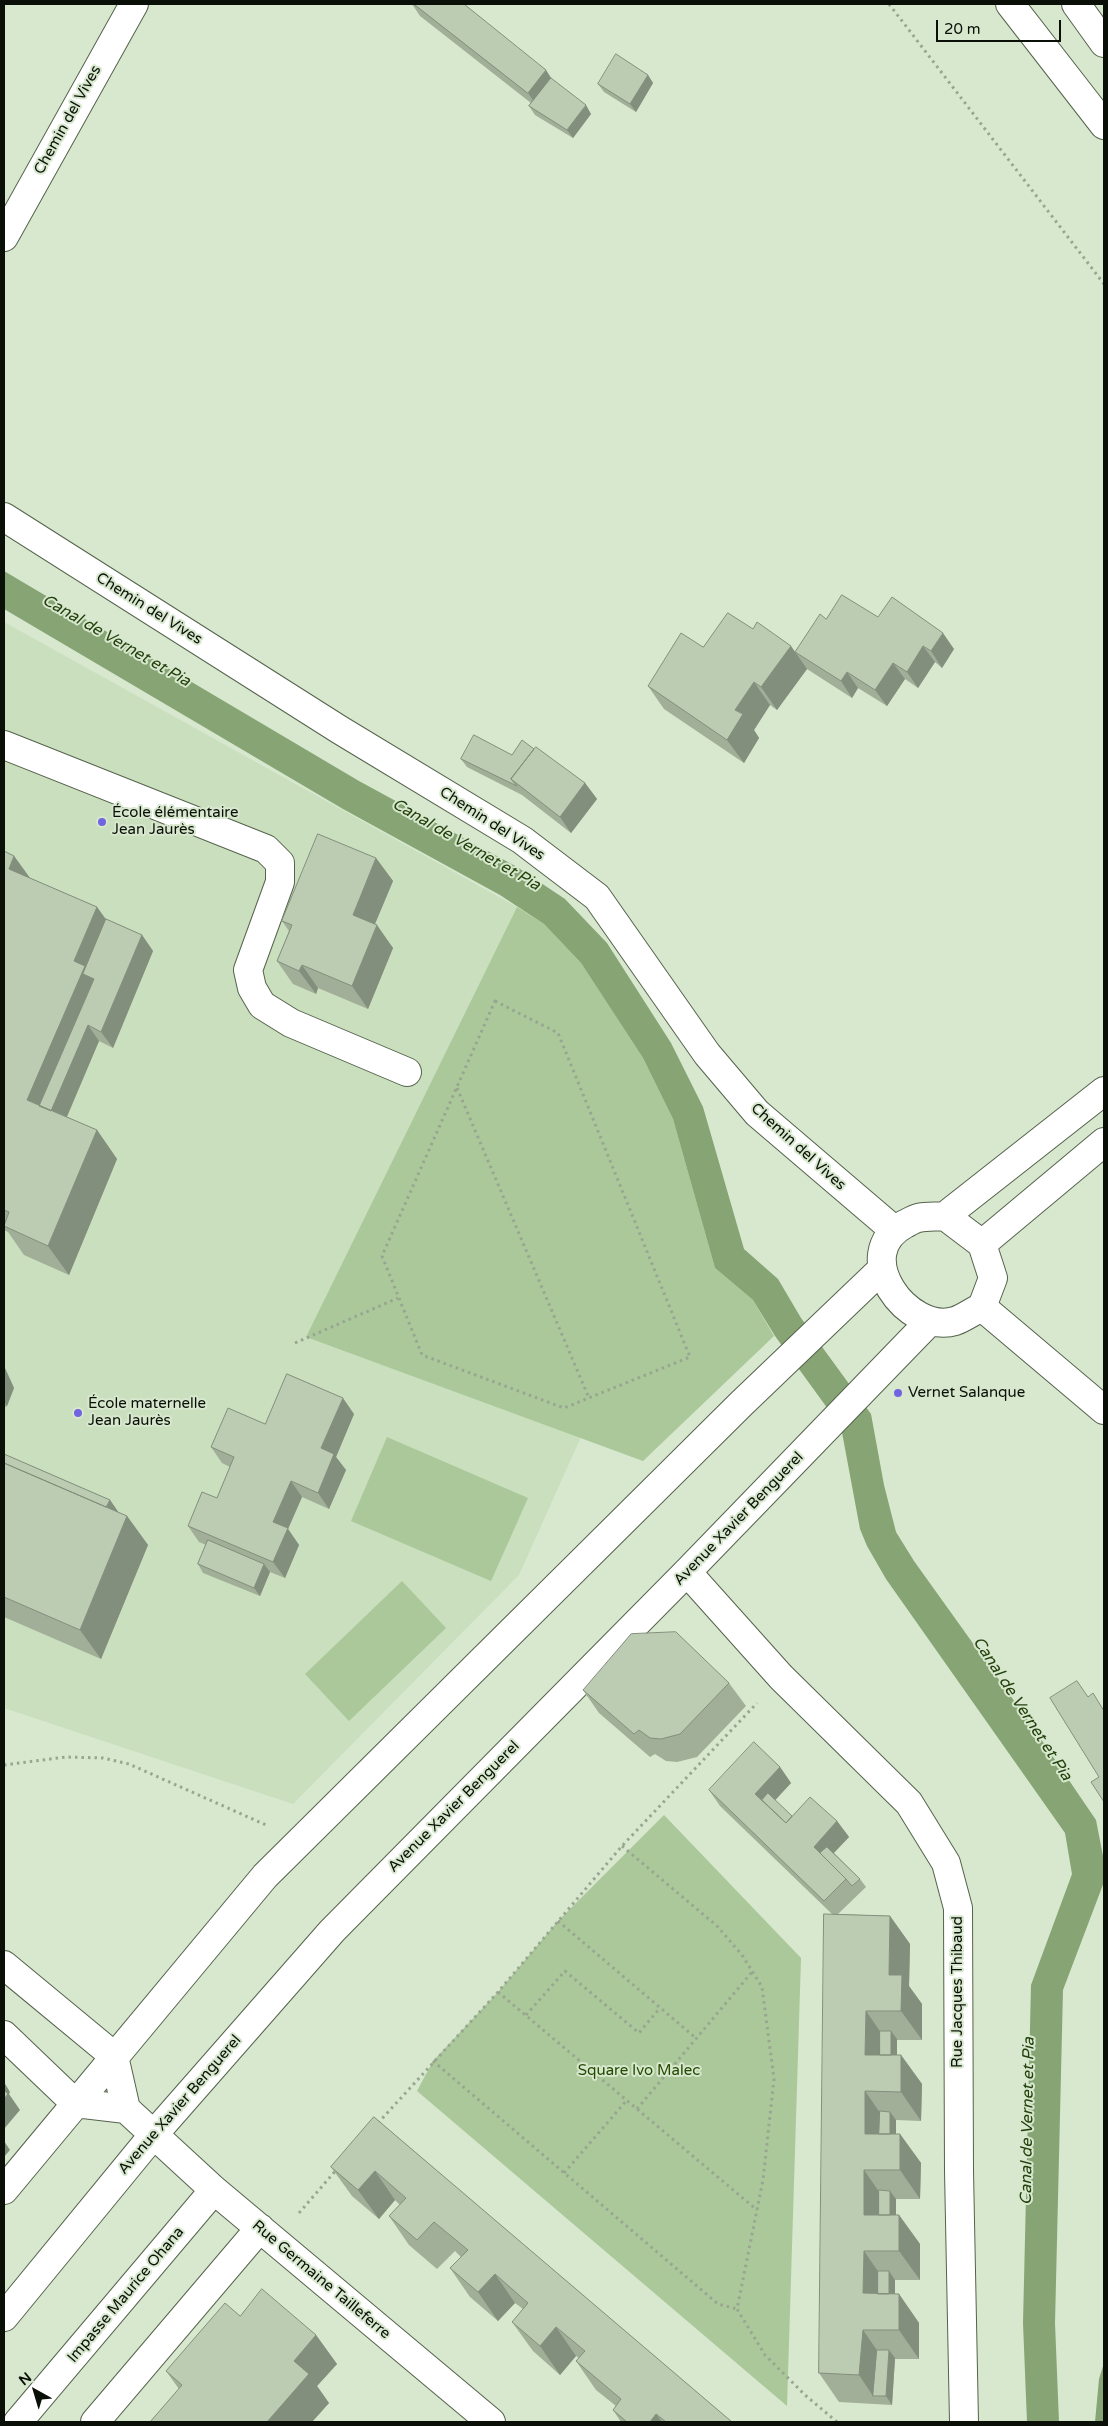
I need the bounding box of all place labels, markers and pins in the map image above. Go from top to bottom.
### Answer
place label: École élémentaire Jean Jaurès [112,804,238,839]
marker: École élémentaire Jean Jaurès [96,816,108,828]
place label: Vernet Salanque [908,1384,1025,1402]
marker: Vernet Salanque [892,1387,904,1399]
place label: École maternelle Jean Jaurès [88,1395,206,1430]
marker: École maternelle Jean Jaurès [72,1407,84,1419]

